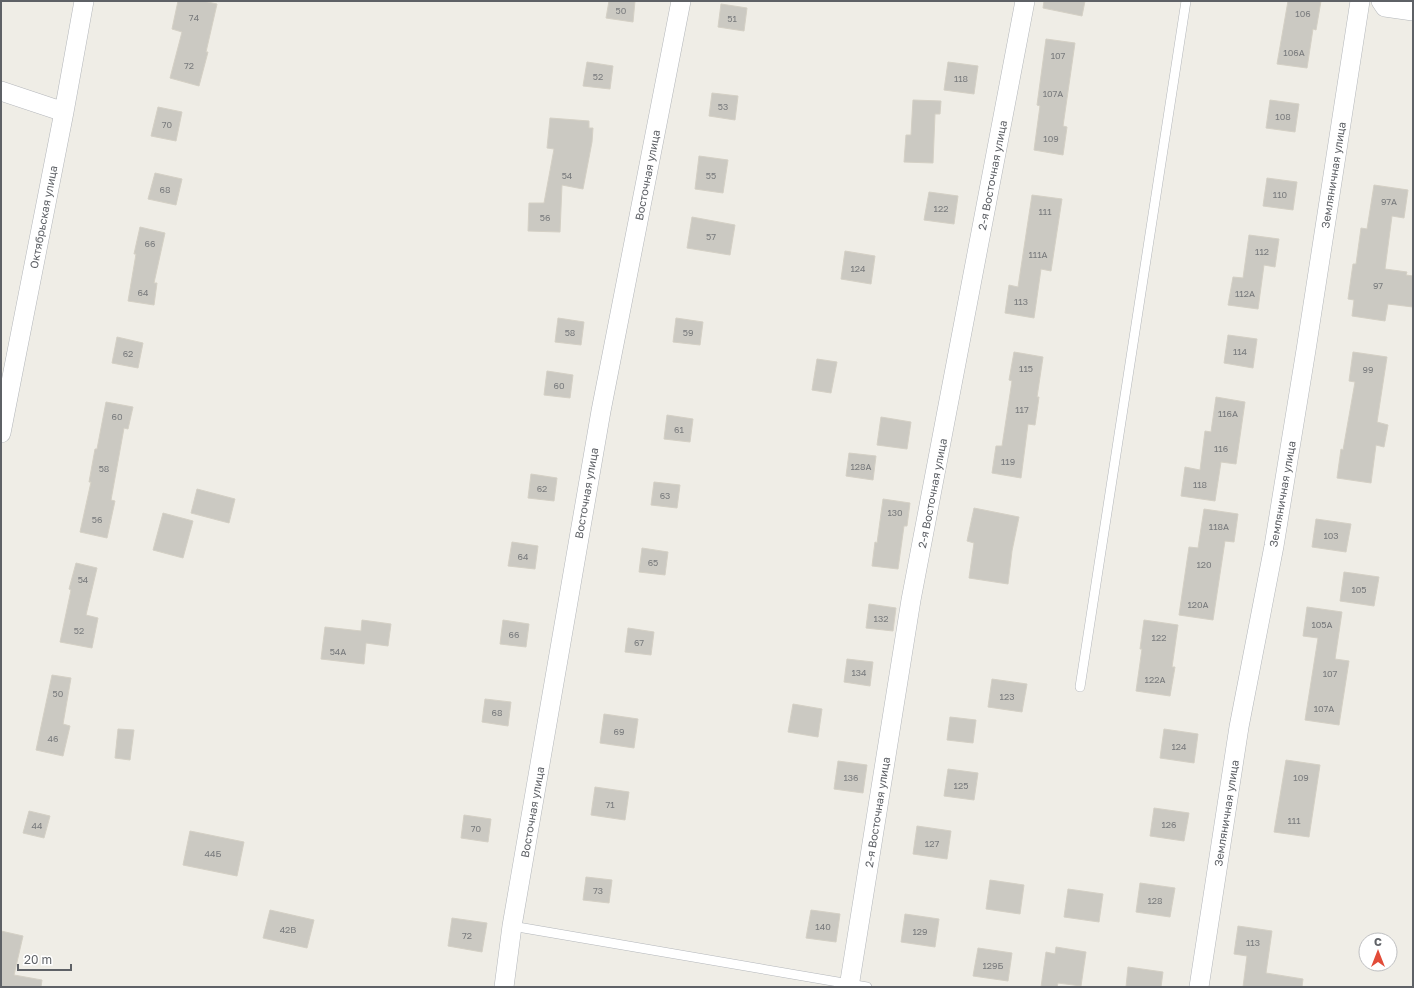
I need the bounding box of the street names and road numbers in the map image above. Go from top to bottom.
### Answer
street label: 2-я Восточная улица [975,119,1009,231]
street label: Земляничная улица [1318,121,1348,229]
street label: Восточная улица [632,129,662,221]
street label: Октябрьская улица [27,164,59,270]
street label: 2-я Восточная улица [915,437,949,549]
street label: Земляничная улица [1266,440,1298,548]
street label: Восточная улица [572,447,600,539]
street label: 2-я Восточная улица [862,756,892,868]
street label: Земляничная улица [1211,759,1241,867]
street label: Восточная улица [518,766,546,858]

